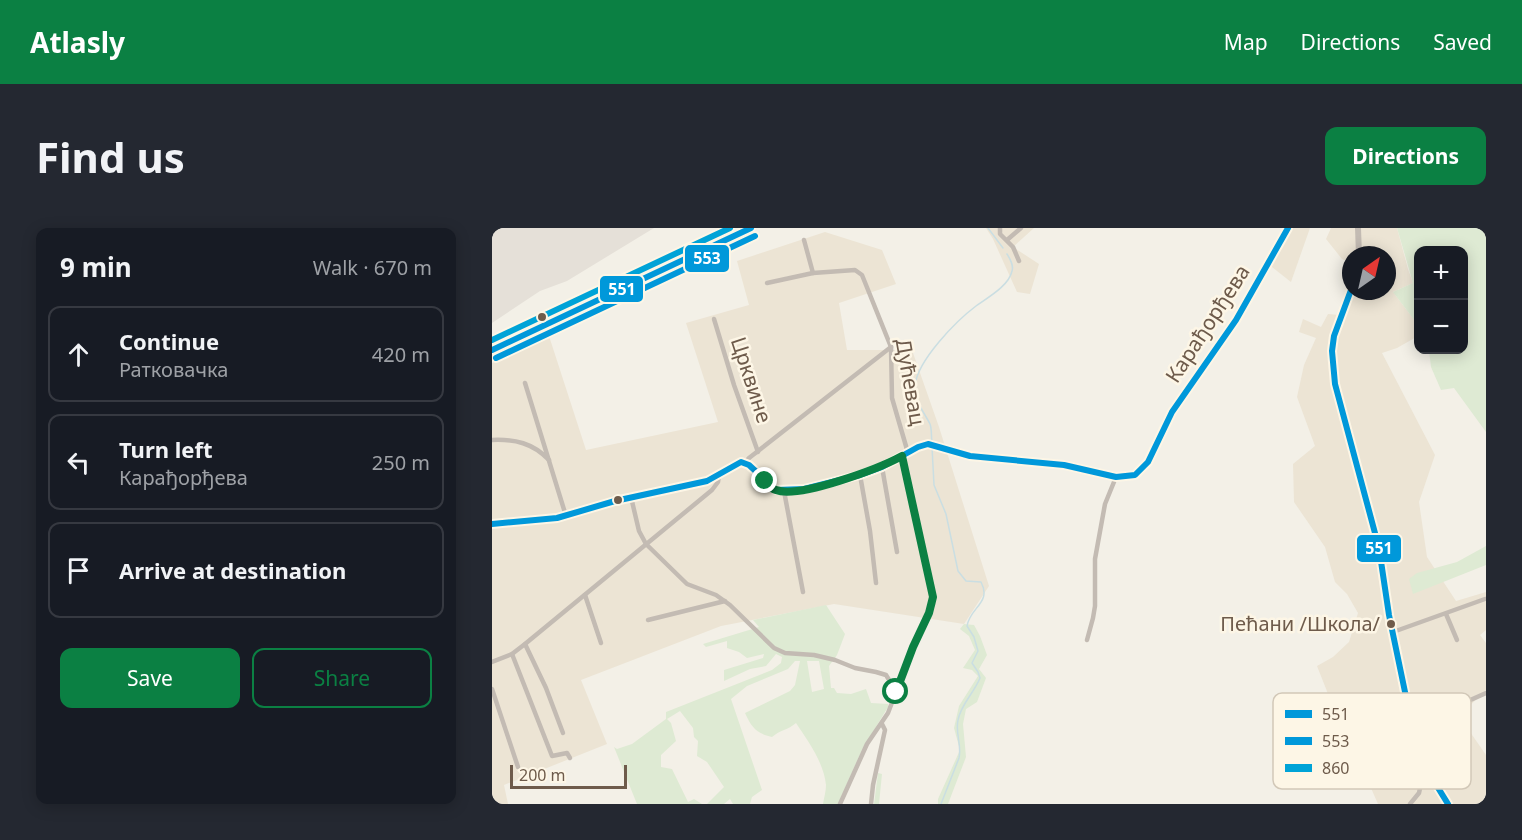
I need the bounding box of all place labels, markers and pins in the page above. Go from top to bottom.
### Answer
unlabelled marker [536,311,548,323]
unlabelled marker [612,494,624,506]
place label: Пећани /Школа/ [1220,610,1381,637]
marker: Пећани /Школа/ [1385,618,1397,630]

